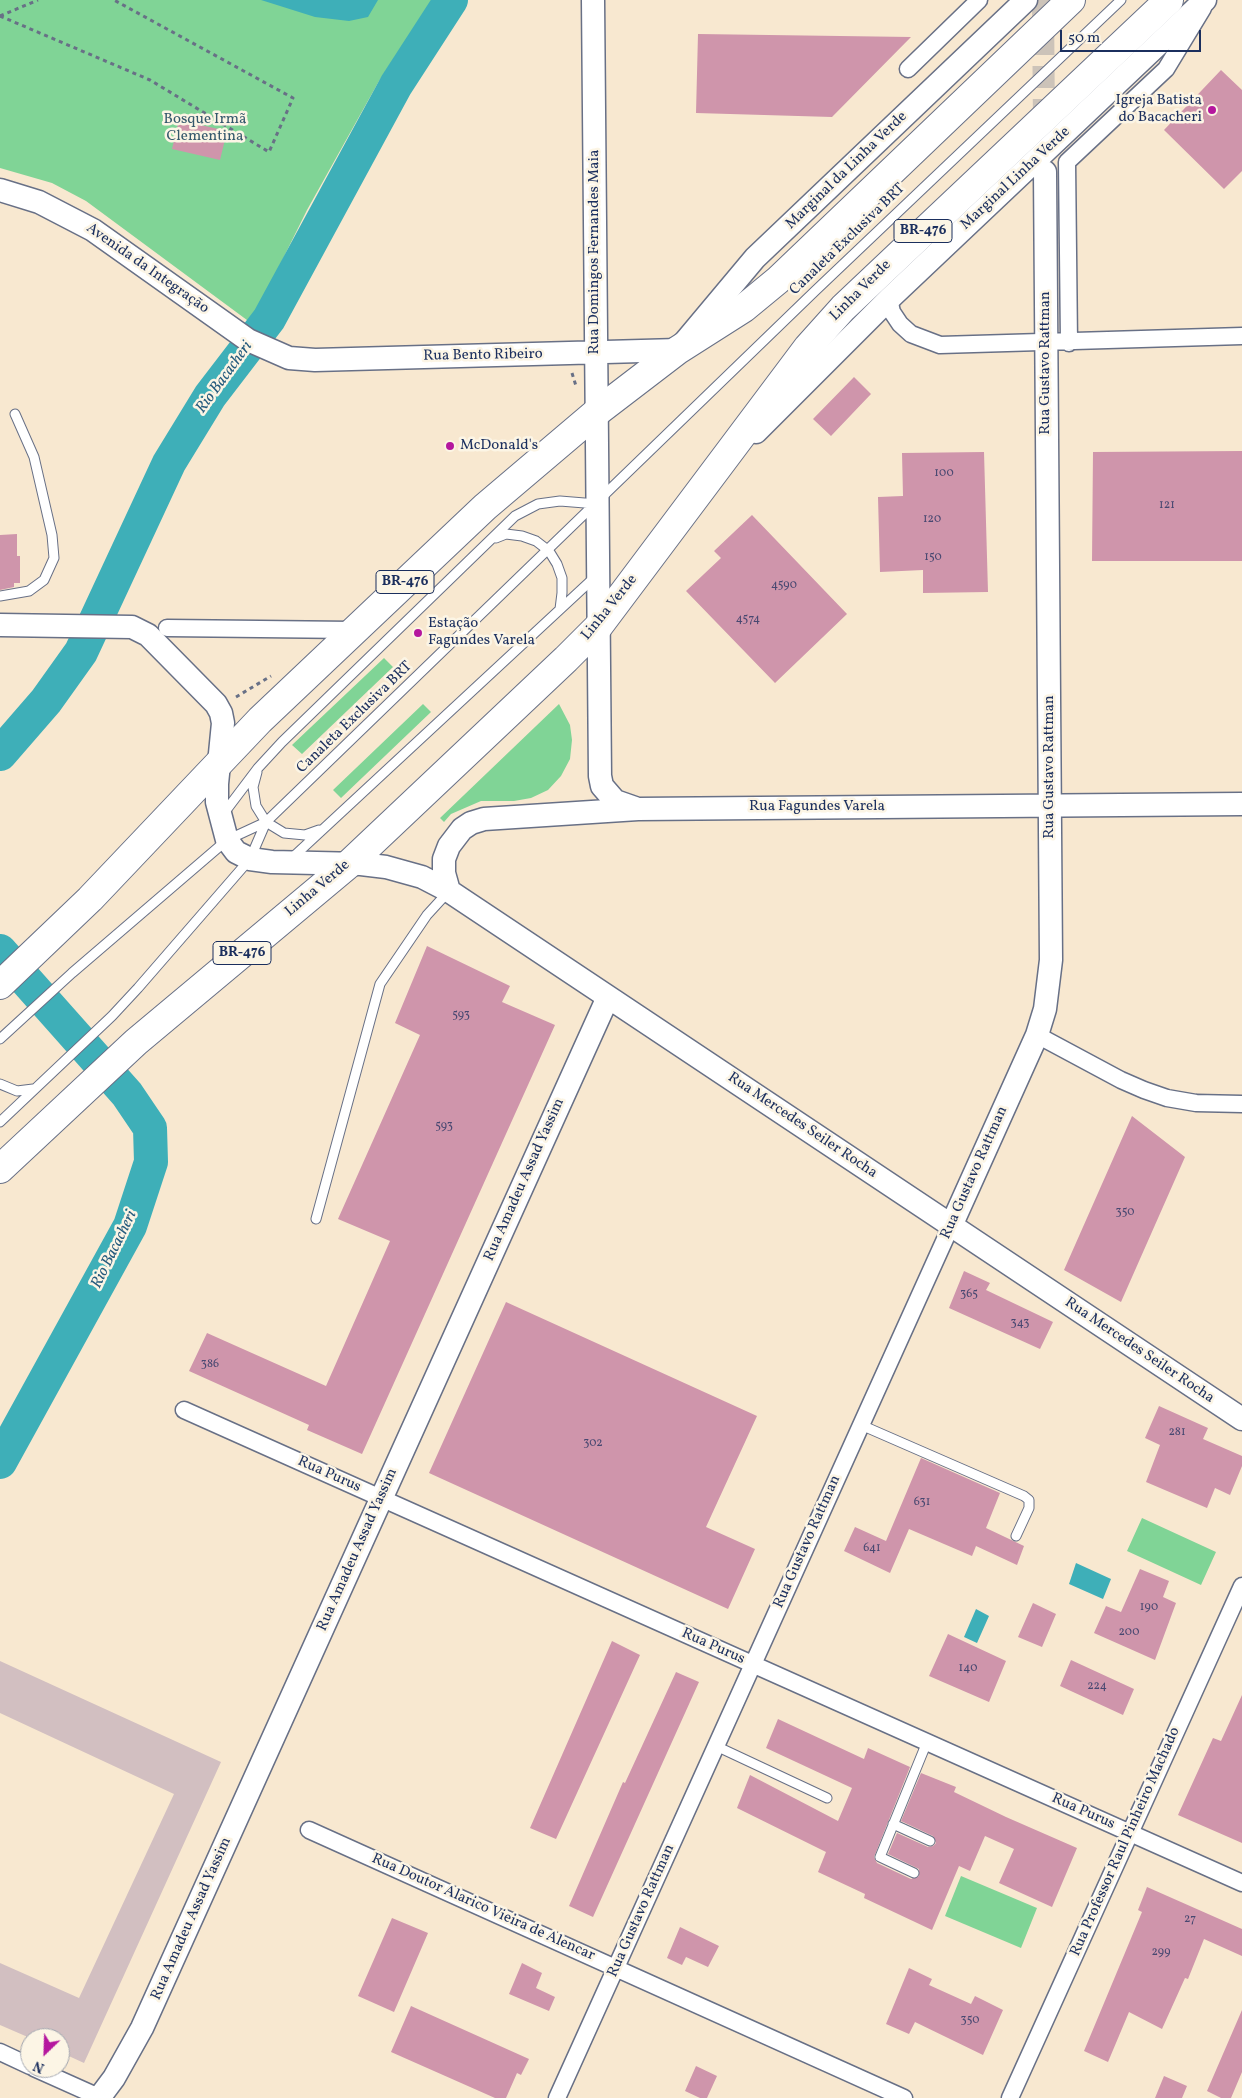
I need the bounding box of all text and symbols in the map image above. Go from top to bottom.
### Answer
scale bar [1062,20,1203,52]
text: 50 m [1068,28,1100,49]
place label: Igreja Batista do Bacacheri [1115,92,1202,127]
marker: Igreja Batista do Bacacheri [1206,104,1218,116]
street label: Marginal da Linha Verde [783,108,911,234]
park label: Bosque Irmã Clementina [164,111,246,146]
street label: Marginal Linha Verde [958,124,1074,234]
street label: Rua Domingos Fernandes Maia [586,150,604,354]
street label: Canaleta Exclusiva BRT [787,180,909,300]
street label: Avenida da Integração [82,220,212,318]
road number: BR-476 [894,220,952,242]
street label: Linha Verde [827,257,895,325]
street label: Rua Gustavo Rattman [1037,291,1055,435]
water label: Rio Bacacheri [192,338,258,418]
street label: Rua Bento Ribeiro [423,346,543,366]
place label: McDonald's [460,437,538,455]
marker: McDonald's [444,440,456,452]
house number: 100 [934,467,954,481]
house number: 121 [1159,499,1175,513]
house number: 120 [923,513,941,527]
house number: 150 [924,551,942,565]
road number: BR-476 [376,570,434,594]
street label: Linha Verde [578,572,642,644]
house number: 4590 [771,579,797,593]
house number: 4574 [736,613,760,627]
place label: Estação Fagundes Varela [428,615,535,650]
marker: Estação Fagundes Varela [412,627,424,639]
street label: Canaleta Exclusiva BRT [294,658,416,778]
street label: Rua Gustavo Rattman [1041,695,1059,839]
street label: Rua Fagundes Varela [749,798,885,816]
street label: Linha Verde [282,857,354,921]
road number: BR-476 [213,941,271,964]
house number: 593 [452,1009,470,1023]
street label: Rua Mercedes Seiler Rocha [724,1069,880,1183]
street label: Rua Amadeu Assad Yassim [481,1096,569,1264]
street label: Rua Gustavo Rattman [938,1104,1012,1242]
house number: 593 [435,1120,453,1134]
house number: 350 [1116,1206,1134,1220]
water label: Rio Bacacheri [88,1208,142,1292]
house number: 365 [960,1288,978,1302]
street label: Rua Mercedes Seiler Rocha [1061,1294,1217,1408]
house number: 343 [1011,1317,1029,1331]
house number: 386 [201,1358,219,1372]
house number: 281 [1168,1426,1186,1440]
house number: 302 [583,1437,603,1451]
street label: Rua Purus [294,1453,364,1497]
street label: Rua Amadeu Assad Yassim [314,1466,402,1634]
street label: Rua Gustavo Rattman [771,1473,845,1611]
house number: 631 [914,1496,930,1510]
house number: 641 [863,1542,881,1556]
house number: 190 [1140,1601,1158,1615]
street label: Rua Purus [678,1625,748,1669]
house number: 200 [1119,1626,1139,1640]
house number: 140 [959,1662,977,1676]
house number: 224 [1087,1680,1107,1694]
street label: Rua Professor Raul Pinheiro Machado [1067,1725,1185,1959]
street label: Rua Purus [1048,1790,1118,1834]
street label: Rua Amadeu Assad Yassim [148,1835,236,2003]
street label: Rua Gustavo Rattman [605,1842,679,1980]
street label: Rua Doutor Alarico Vieira de Alencar [369,1850,597,1966]
house number: 27 [1184,1913,1196,1927]
house number: 299 [1152,1946,1170,1960]
house number: 350 [961,2014,979,2028]
north arrow [20,2028,70,2078]
text: N [31,2056,48,2077]

